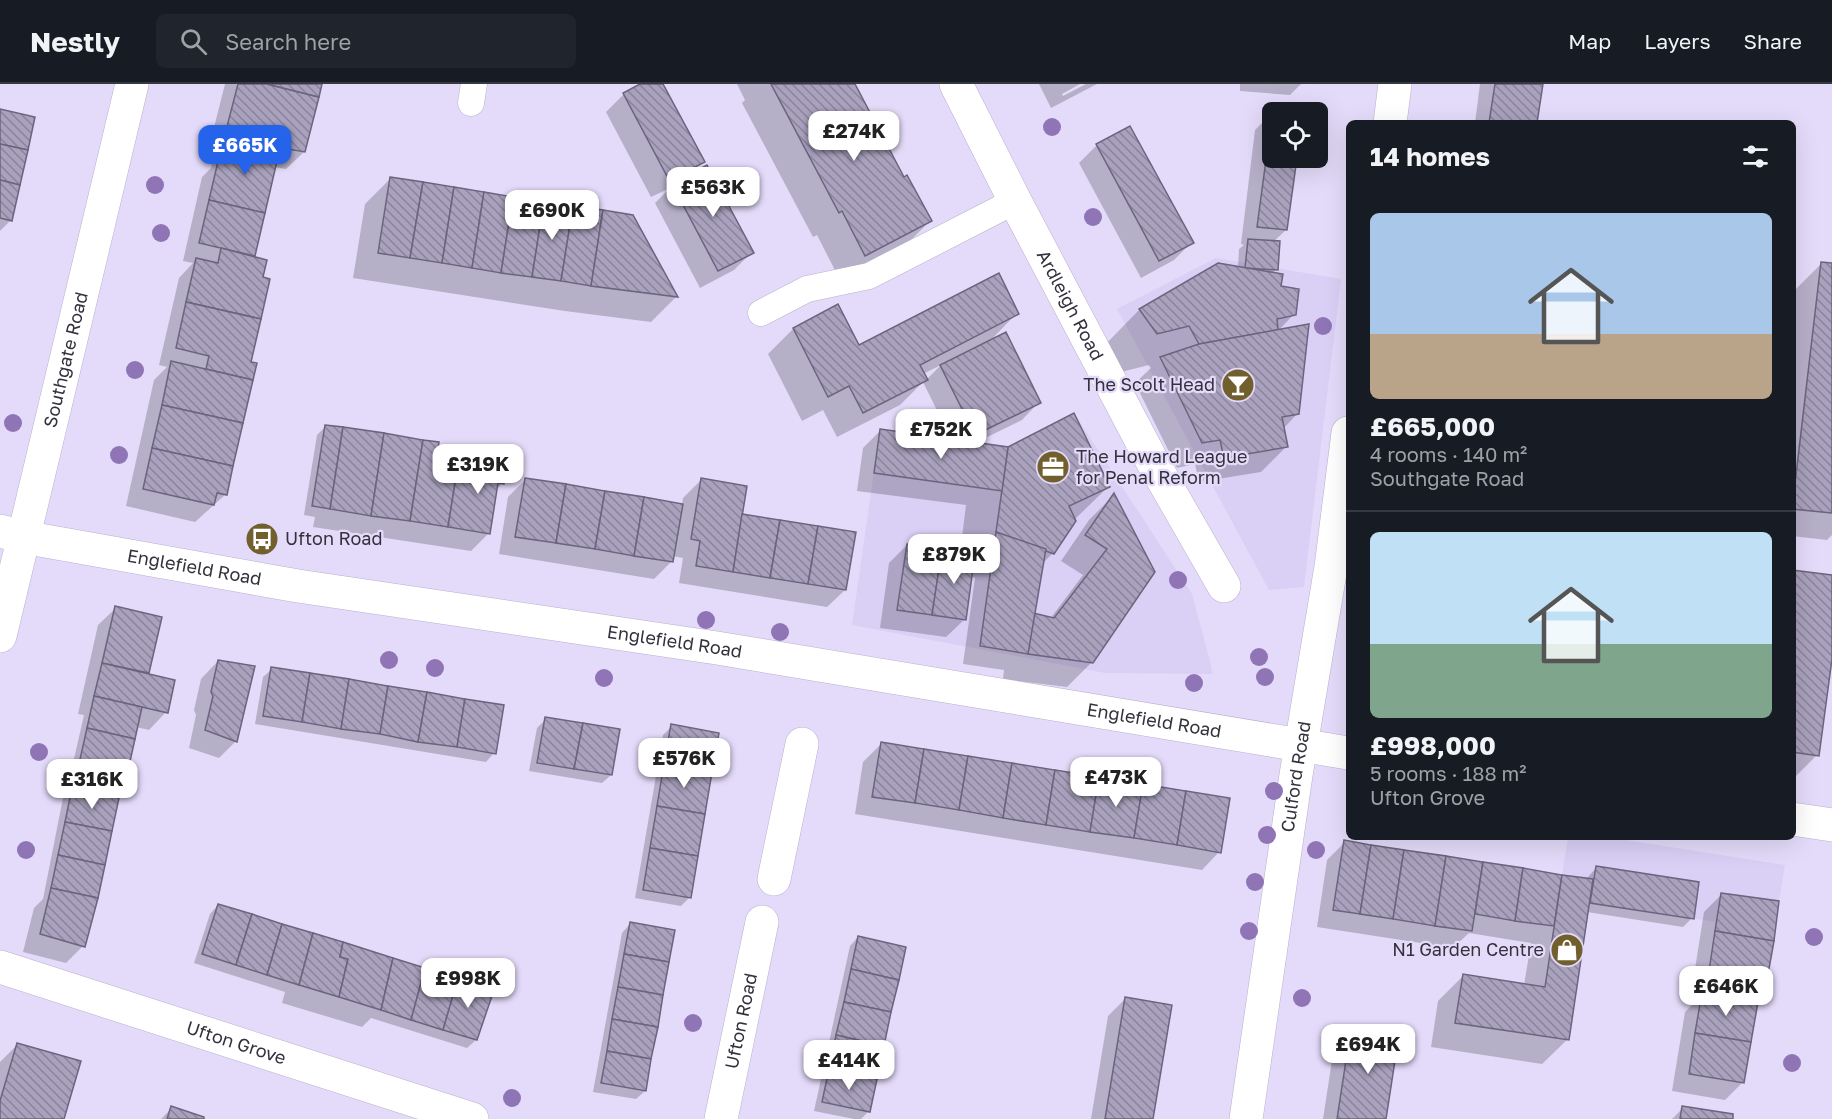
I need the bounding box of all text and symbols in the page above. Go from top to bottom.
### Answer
search box [156,14,576,68]
text: Nestly [30,25,120,58]
icon: search [177,25,210,58]
text: Search here [225,28,351,55]
text: Map [1568,28,1611,54]
text: Layers [1644,28,1711,54]
text: Share [1744,28,1802,54]
map controls [1262,102,1328,168]
button: locate [1262,102,1328,168]
pin: £274K [812,111,896,162]
text: £274K [822,118,886,142]
pin: £665K [203,125,287,176]
text: £665K [212,132,278,156]
icon: filters [1739,140,1772,173]
text: 14 homes [1370,141,1490,172]
pin: £563K [671,167,755,218]
text: £563K [681,174,745,198]
pin: £690K [510,190,594,241]
text: £690K [519,197,585,221]
street label: Ardleigh Road [1033,246,1109,364]
icon: home [1517,252,1625,360]
street label: Southgate Road [38,289,92,430]
bar icon: The Scolt Head [1220,367,1256,403]
place label: The Scolt Head [1083,373,1215,395]
pin: £752K [899,409,983,460]
text: £665,000 [1370,411,1495,442]
text: £752K [910,416,973,440]
text: 4 rooms · 140 m² [1370,442,1527,466]
pin: £319K [436,444,520,495]
place label: The Howard League for Penal Reform [1076,445,1247,488]
office icon: The Howard League for Penal Reform [1035,449,1071,485]
text: £319K [447,451,509,475]
text: Southgate Road [1370,466,1524,490]
bus stop icon: Ufton Road [244,521,280,557]
place label: Ufton Road [285,527,383,549]
pin: £879K [912,534,996,585]
text: £879K [922,541,986,565]
street label: Englefield Road [126,544,263,589]
icon: home [1517,571,1625,679]
street label: Englefield Road [606,620,744,662]
street label: Englefield Road [1085,698,1223,742]
street label: Culford Road [1276,719,1315,834]
text: £998,000 [1370,730,1496,761]
pin: £576K [642,738,726,789]
text: £576K [652,745,716,769]
pin: £473K [1074,757,1158,808]
pin: £316K [50,759,134,810]
text: 5 rooms · 188 m² [1370,761,1527,785]
text: £473K [1084,764,1148,788]
text: £316K [61,766,123,790]
text: Ufton Grove [1370,785,1485,809]
shop icon: N1 Garden Centre [1549,932,1585,968]
place label: N1 Garden Centre [1392,938,1544,960]
pin: £998K [426,958,510,1009]
text: £998K [435,965,501,989]
pin: £646K [1684,966,1768,1017]
street label: Ufton Road [720,971,761,1071]
text: £646K [1693,973,1759,997]
street label: Ufton Grove [184,1016,289,1068]
pin: £694K [1326,1024,1410,1075]
text: £694K [1335,1031,1401,1055]
pin: £414K [807,1040,891,1091]
text: £414K [818,1047,881,1071]

